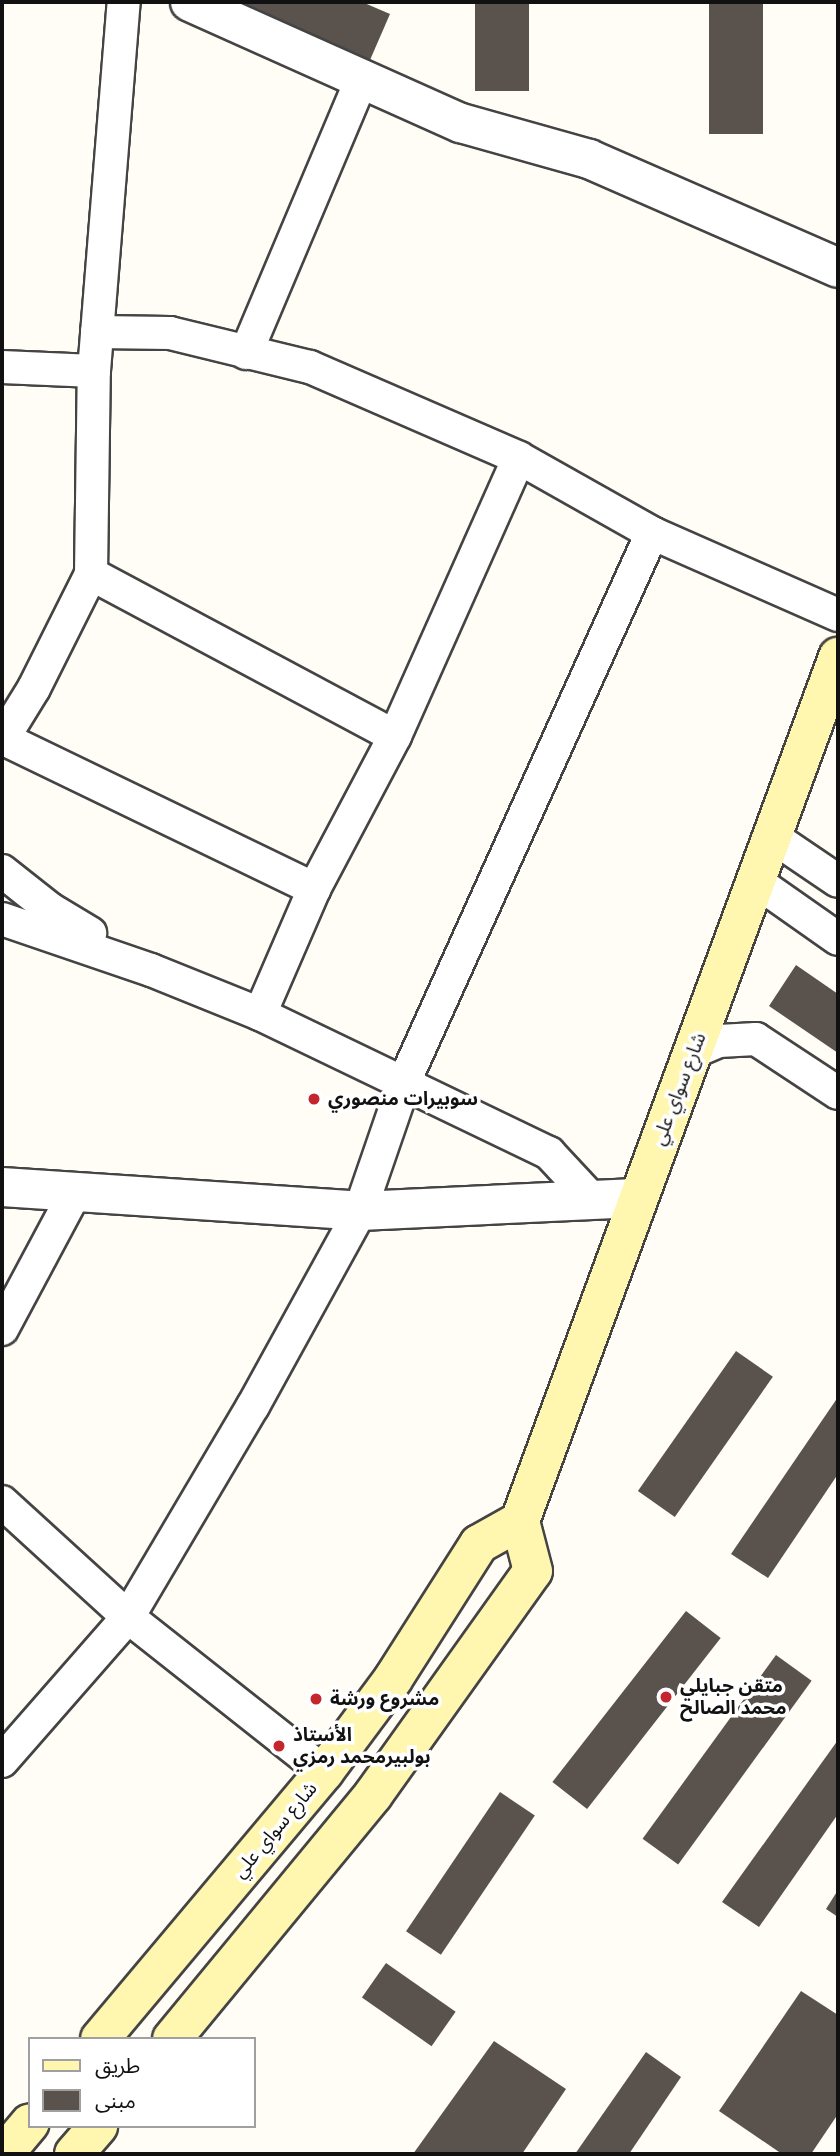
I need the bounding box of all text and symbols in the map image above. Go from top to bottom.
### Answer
street label: شارع سواي علي [647,1030,711,1148]
place label: سوبيرات منصوري [328,1088,478,1110]
marker: سوبيرات منصوري [306,1091,322,1107]
place label: متقن جبايلي محمد الصالح [680,1675,787,1719]
place label: مشروع ورشة [330,1688,439,1710]
marker: متقن جبايلي محمد الصالح [658,1689,674,1705]
marker: مشروع ورشة [308,1691,324,1707]
place label: الأستاذ بولبيرمحمد رمزي [293,1724,431,1768]
marker: الأستاذ بولبيرمحمد رمزي [271,1738,287,1754]
street label: شارع سواي علي [228,1777,322,1883]
legend [28,2037,256,2128]
text: طريق [95,2054,140,2078]
text: مبنى [95,2089,136,2113]

